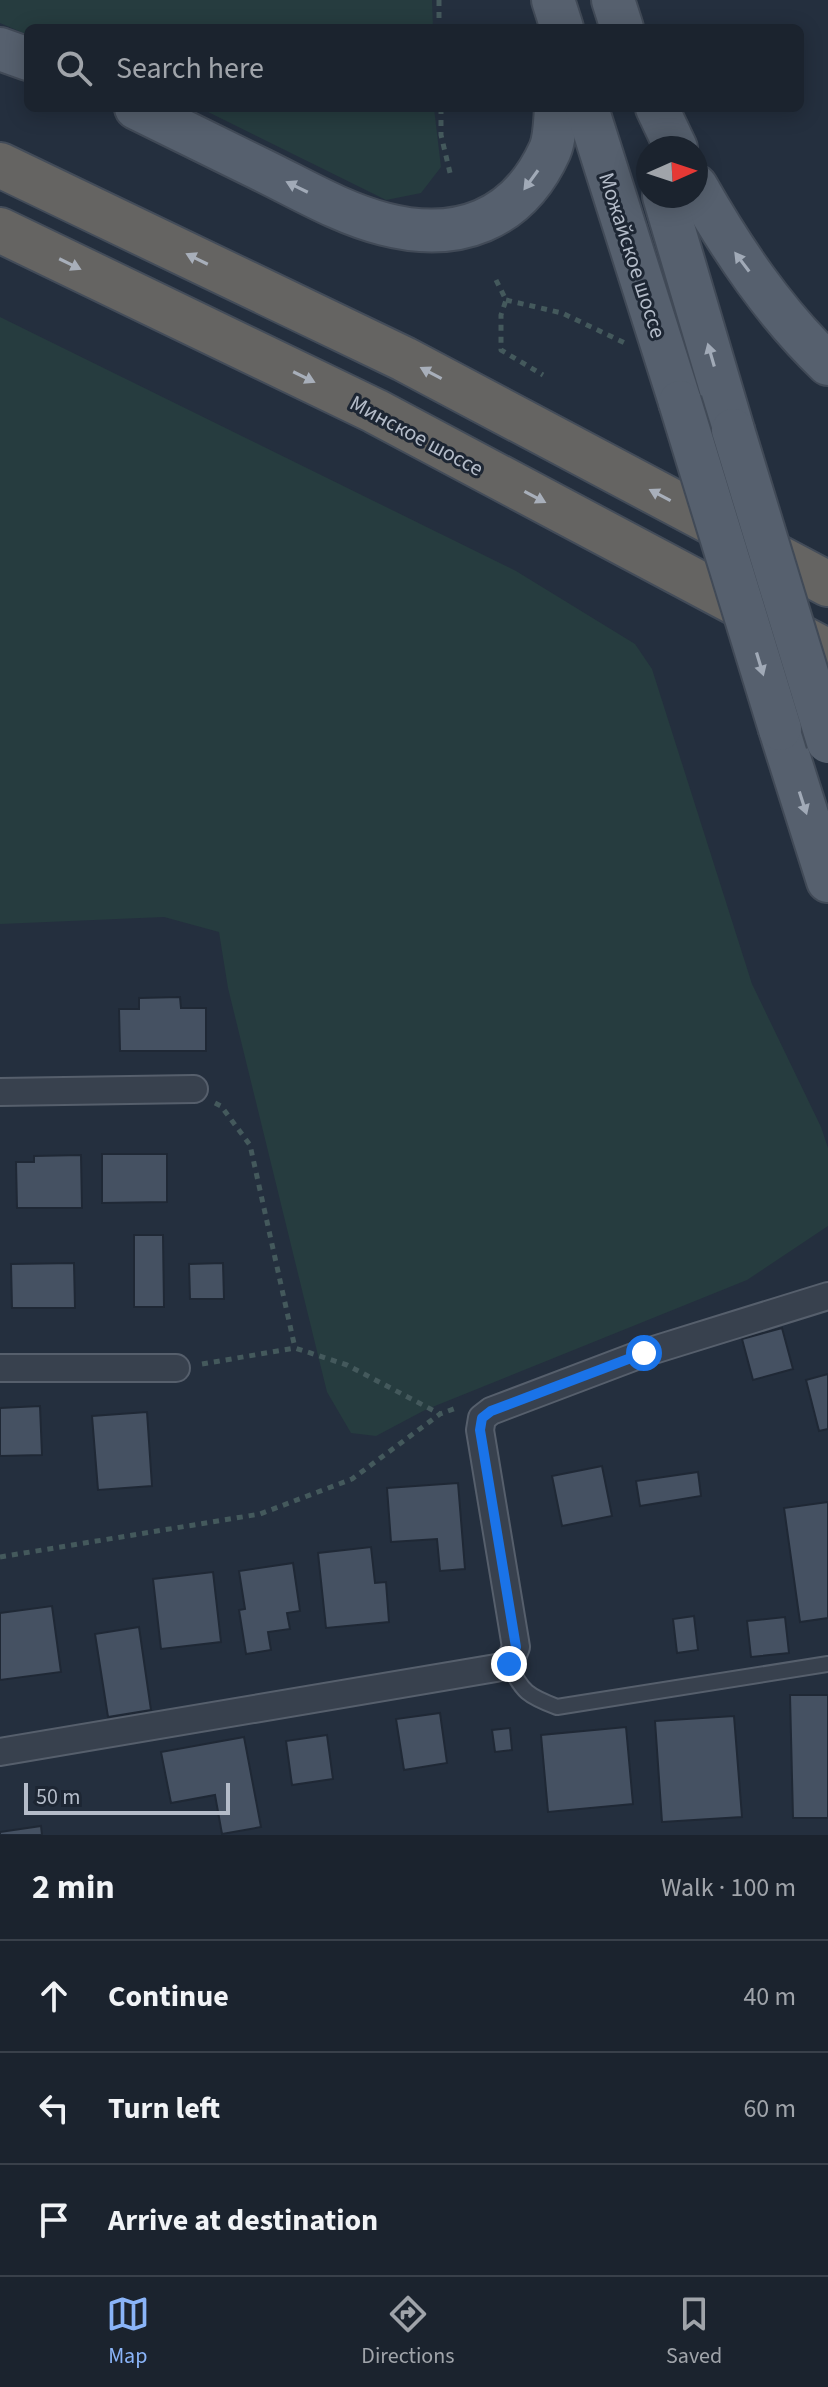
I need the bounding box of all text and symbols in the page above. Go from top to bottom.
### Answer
search box [24,24,804,112]
icon: search [52,46,96,90]
text: Search here [116,47,264,90]
north arrow [636,136,708,208]
street label: Можайское шоссе [590,168,674,342]
one-way arrow [523,169,539,190]
one-way arrow [286,180,309,194]
one-way arrow [185,252,209,266]
one-way arrow [734,252,750,272]
one-way arrow [59,257,82,271]
one-way arrow [704,343,717,367]
one-way arrow [419,366,442,380]
one-way arrow [293,370,316,384]
street label: Минское шоссе [344,387,489,485]
one-way arrow [649,489,672,502]
one-way arrow [524,490,547,503]
one-way arrow [754,652,767,676]
one-way arrow [798,791,810,815]
route start [626,1335,662,1371]
route end [491,1646,527,1682]
scale bar [24,1779,230,1815]
text: 50 m [36,1781,81,1813]
text: 2 min [32,1863,115,1912]
text: Walk · 100 m [661,1869,796,1906]
icon: ahead [32,1974,76,2018]
text: Continue [108,1975,229,2018]
text: 40 m [743,1978,796,2015]
icon: left [32,2086,76,2130]
text: Turn left [108,2087,220,2130]
text: 60 m [743,2090,796,2127]
icon: arrive [32,2198,76,2242]
text: Arrive at destination [108,2199,378,2242]
tab: Map [106,2292,150,2372]
tab: Directions [361,2292,454,2372]
tab: Saved [666,2292,722,2372]

